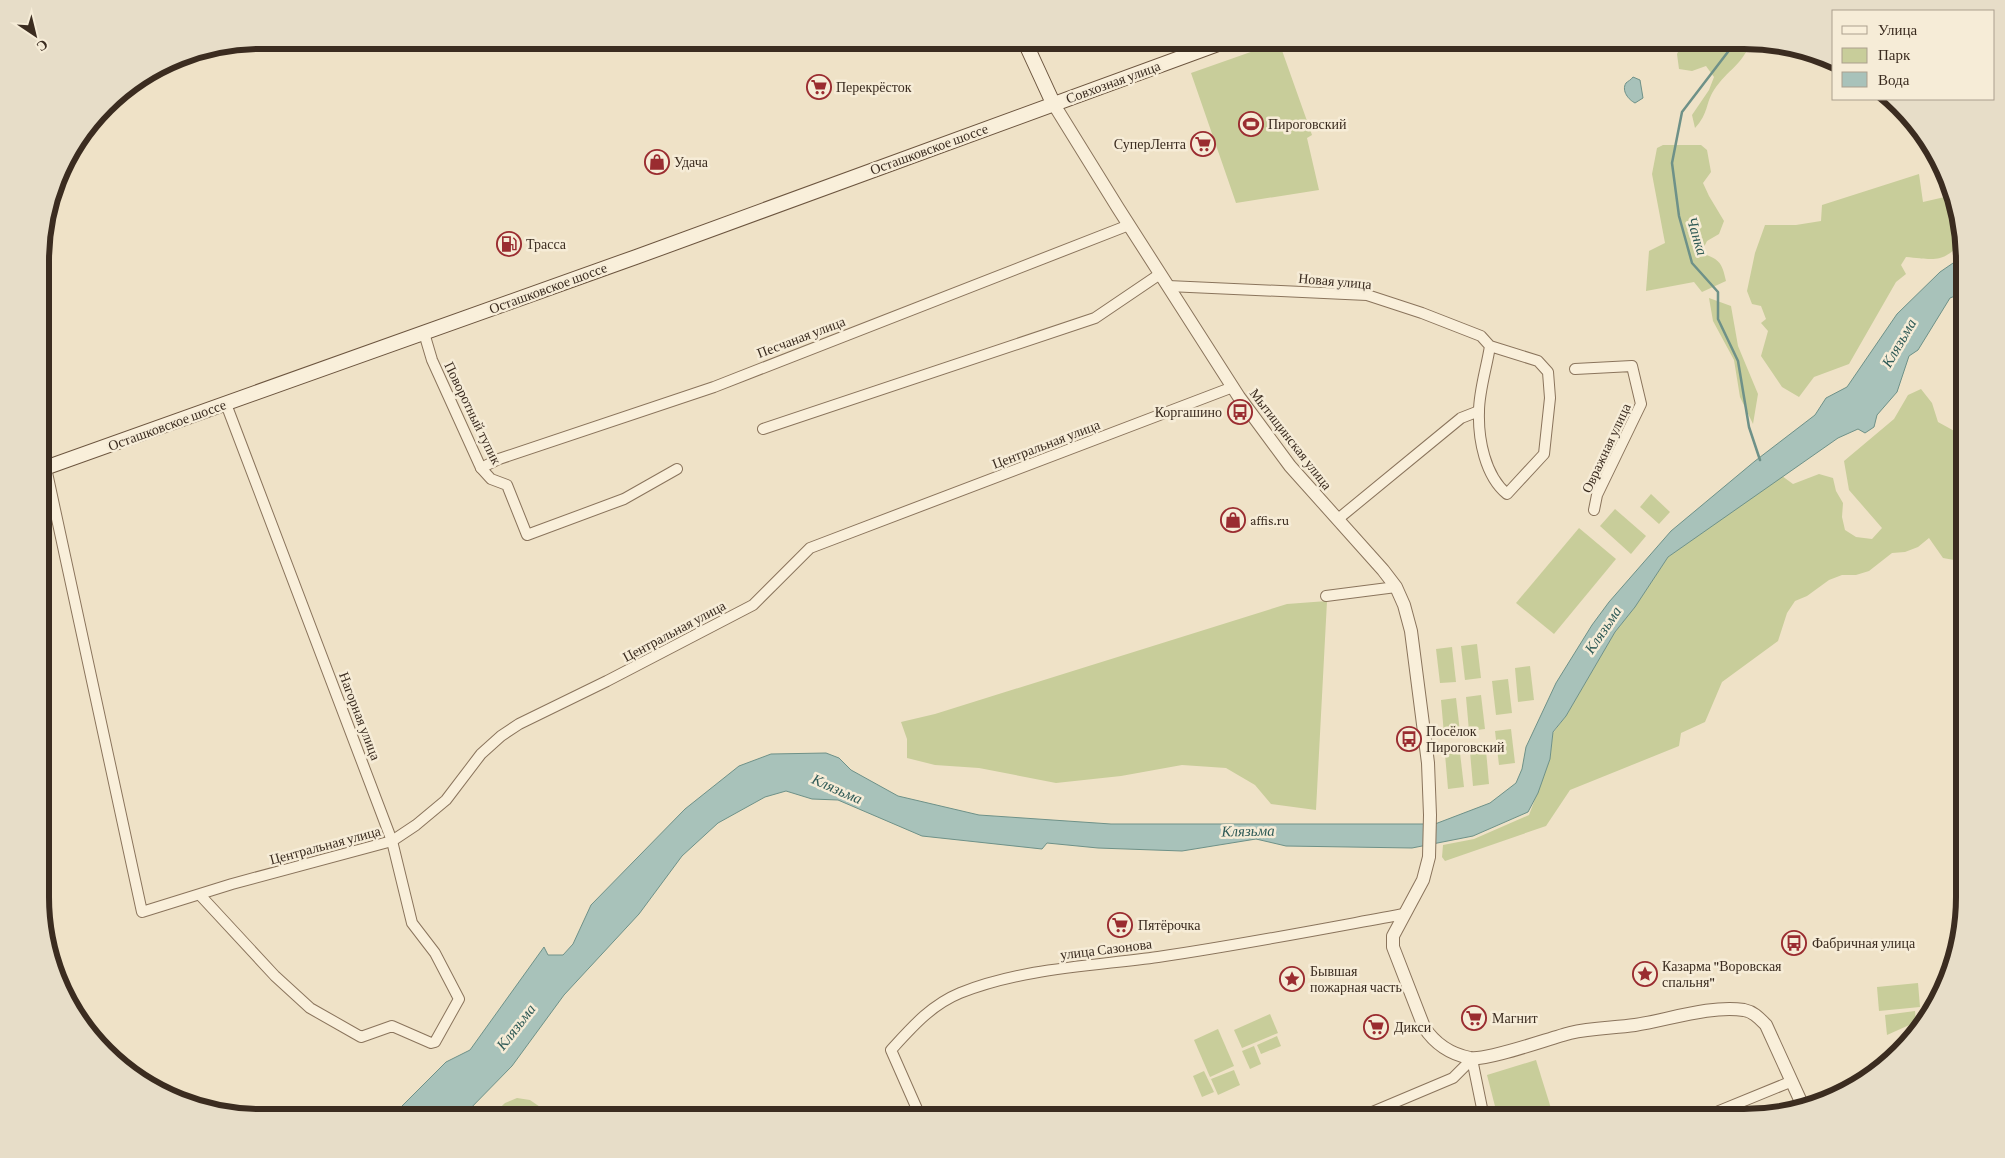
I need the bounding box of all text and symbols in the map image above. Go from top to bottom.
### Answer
north arrow [10,10,60,60]
legend [1832,10,1995,100]
text: Улица [1878,22,1917,38]
text: С [34,36,51,55]
text: Парк [1878,47,1911,63]
street label: Совхозная улица [1064,57,1163,106]
text: Вода [1878,72,1910,88]
supermarket icon: Перекрёсток [806,74,832,100]
place label: Перекрёсток [836,79,912,95]
sports icon: Пироговский [1238,111,1264,137]
place label: Пироговский [1268,116,1347,132]
street label: Осташковское шоссе [868,120,990,178]
supermarket icon: СуперЛента [1190,131,1216,157]
place label: СуперЛента [1114,136,1187,152]
shop icon: Удача [644,149,670,175]
place label: Удача [674,154,709,170]
water label: Чанка [1684,215,1710,257]
fuel station icon: Трасса [496,231,522,257]
place label: Трасса [526,236,567,252]
street label: Осташковское шоссе [487,259,609,317]
street label: Новая улица [1298,270,1373,292]
street label: Песчаная улица [755,313,848,361]
water label: Клязьма [1878,316,1919,371]
street label: Поворотный тупик [441,359,505,467]
street label: Мытищинская улица [1247,385,1336,493]
street label: Осташковское шоссе [106,396,228,454]
bus stop icon: Коргашино [1227,399,1253,425]
street label: Овражная улица [1578,400,1634,495]
place label: Коргашино [1155,404,1222,420]
street label: Центральная улица [990,416,1103,472]
shop icon: affis.ru [1220,507,1246,533]
place label: affis.ru [1250,512,1290,528]
street label: Центральная улица [620,597,729,665]
water label: Клязьма [1581,603,1625,657]
street label: Нагорная улица [336,670,384,763]
place label: Посёлок Пироговский [1426,723,1505,755]
bus stop icon: Посёлок Пироговский [1396,726,1422,752]
water label: Клязьма [809,770,865,807]
street label: Центральная улица [268,822,383,868]
water label: Клязьма [1220,823,1275,839]
supermarket icon: Пятёрочка [1107,912,1133,938]
place label: Пятёрочка [1138,917,1201,933]
bus stop icon: Фабричная улица [1781,930,1807,956]
street label: улица Сазонова [1059,935,1154,963]
place label: Фабричная улица [1812,935,1916,951]
place label: Казарма "Воровская спальня" [1662,958,1782,990]
place icon: Казарма "Воровская спальня" [1632,961,1658,987]
place label: Бывшая пожарная часть [1310,963,1402,995]
place icon: Бывшая пожарная часть [1279,966,1305,992]
water label: Клязьма [493,1001,539,1054]
supermarket icon: Магнит [1461,1005,1487,1031]
place label: Магнит [1492,1010,1538,1026]
supermarket icon: Дикси [1363,1014,1389,1040]
place label: Дикси [1394,1019,1432,1035]

